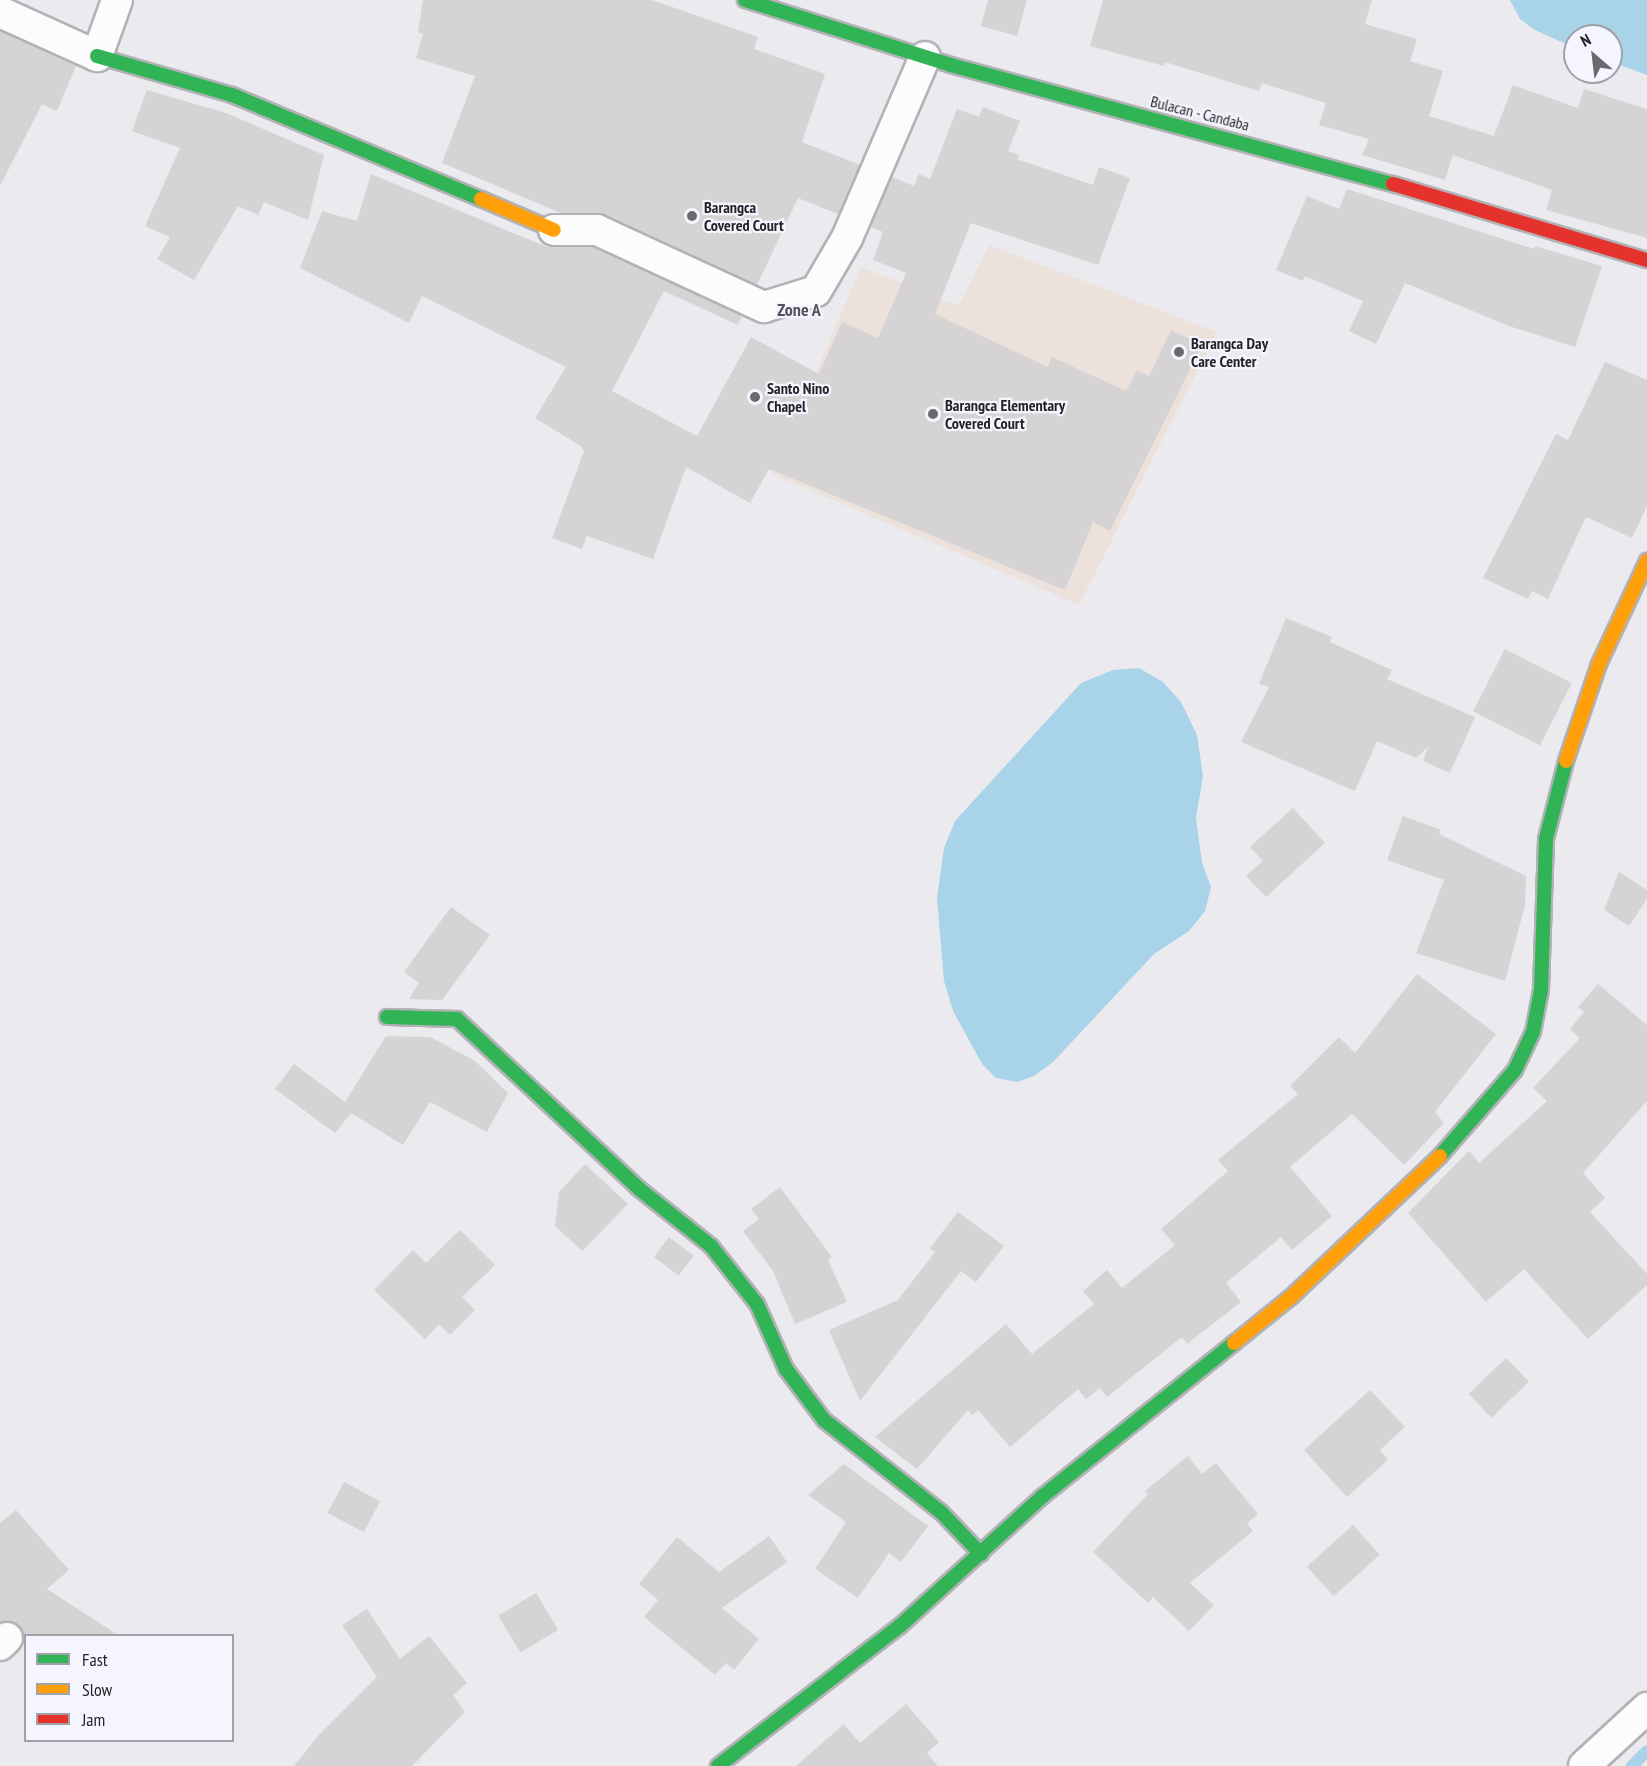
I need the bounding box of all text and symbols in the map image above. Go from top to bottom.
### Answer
north arrow [1563,24,1623,84]
text: N [1577,29,1594,51]
street label: Bulacan - Candaba [1148,91,1252,135]
place label: Barangca Covered Court [704,197,784,235]
marker: Barangca Covered Court [685,209,699,223]
district label: Zone A [777,299,821,321]
place label: Barangca Day Care Center [1191,333,1268,371]
marker: Barangca Day Care Center [1172,345,1186,359]
place label: Santo Nino Chapel [767,378,829,416]
marker: Santo Nino Chapel [748,390,762,404]
place label: Barangca Elementary Covered Court [945,395,1065,433]
marker: Barangca Elementary Covered Court [926,407,940,421]
legend [24,1634,234,1742]
text: Fast [82,1648,108,1671]
text: Slow [82,1678,112,1701]
text: Jam [82,1708,105,1731]

